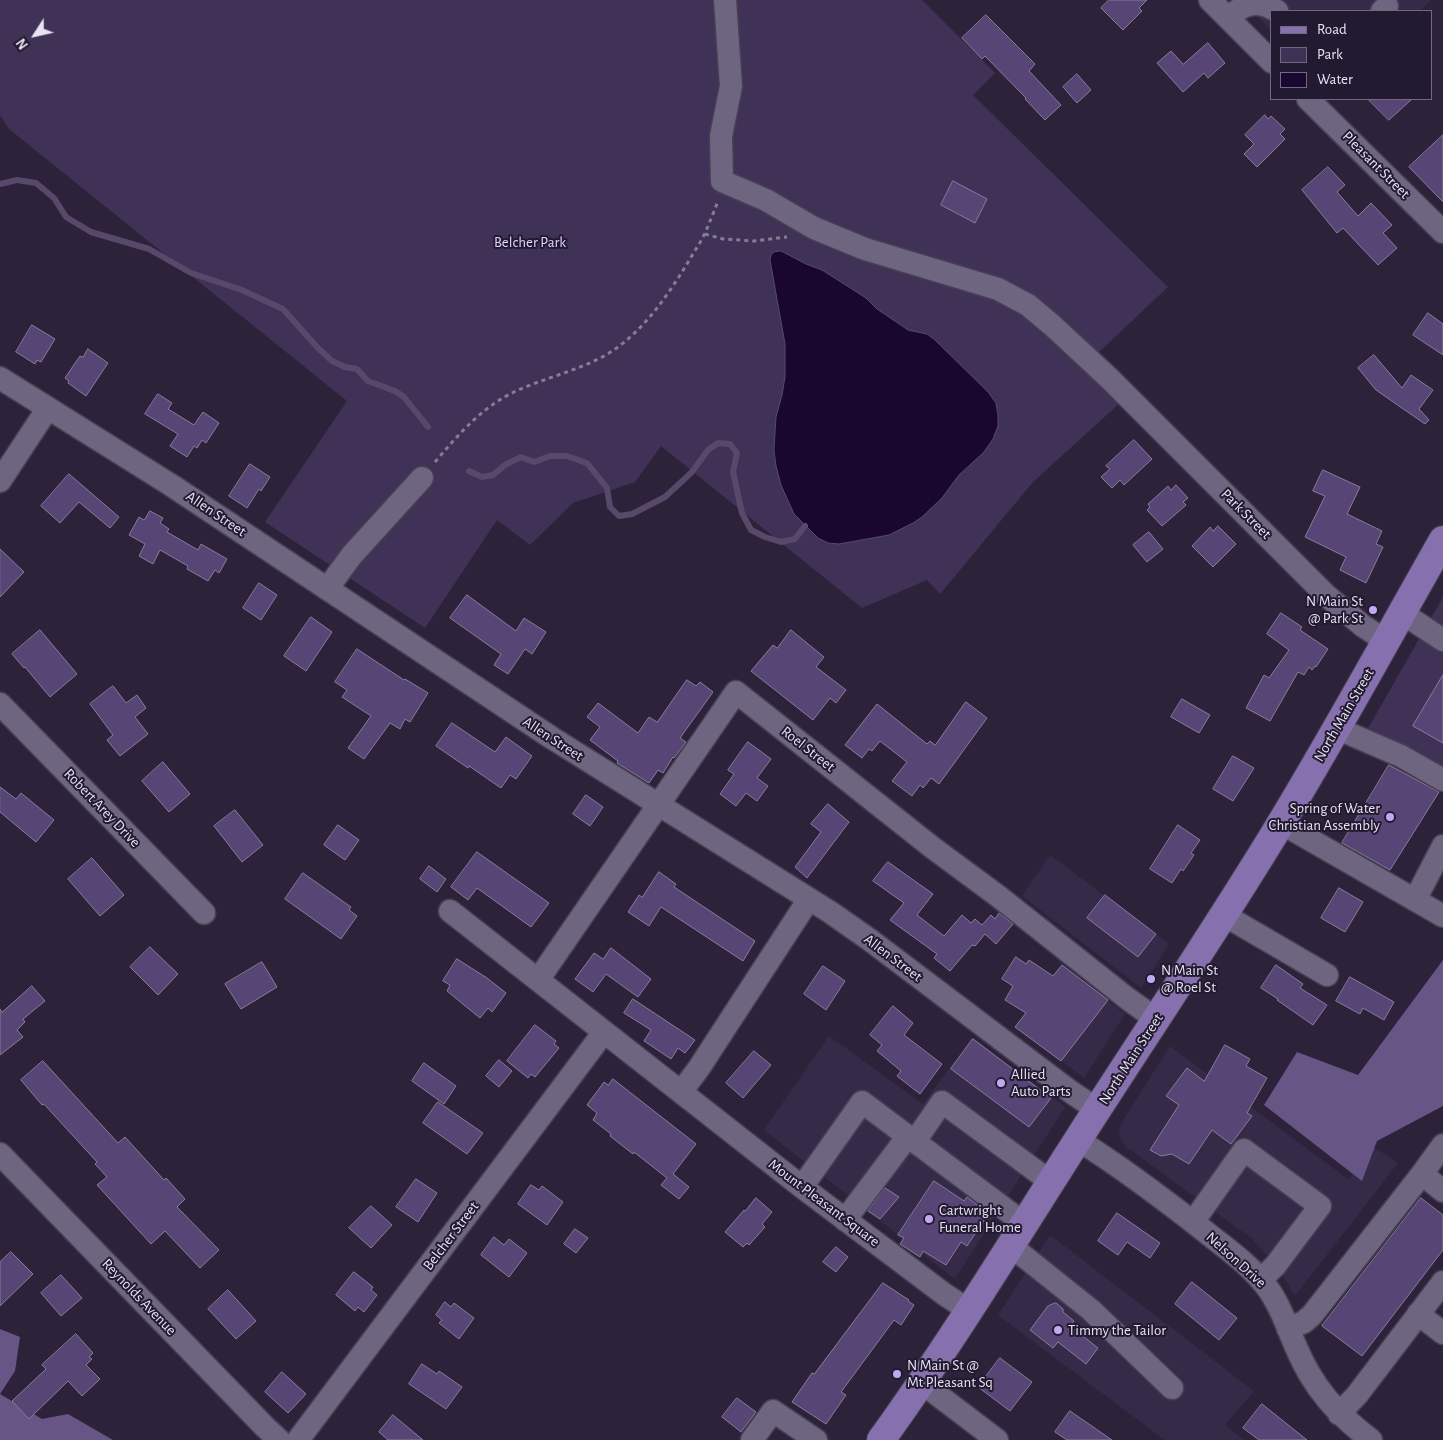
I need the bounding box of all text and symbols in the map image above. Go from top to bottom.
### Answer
north arrow [10,10,60,60]
legend [1270,10,1433,100]
text: Road [1317,22,1347,37]
text: N [14,36,31,52]
text: Park [1317,47,1343,62]
text: Water [1317,72,1353,87]
street label: Pleasant Street [1339,128,1413,202]
park label: Belcher Park [494,233,566,251]
street label: Park Street [1217,485,1275,543]
street label: Allen Street [183,487,249,541]
place label: N Main St @ Park St [1306,592,1363,627]
marker: N Main St @ Park St [1367,604,1379,616]
street label: North Main Street [1310,665,1378,765]
street label: Allen Street [519,713,587,765]
street label: Roel Street [777,722,839,776]
street label: Robert Arey Drive [60,765,144,851]
place label: Spring of Water Christian Assembly [1269,799,1380,834]
marker: Spring of Water Christian Assembly [1384,811,1396,823]
street label: Allen Street [860,930,926,986]
place label: N Main St @ Roel St [1161,961,1218,996]
marker: N Main St @ Roel St [1145,973,1157,985]
street label: North Main Street [1095,1010,1167,1108]
place label: Allied Auto Parts [1011,1065,1071,1100]
marker: Allied Auto Parts [995,1077,1007,1089]
street label: Mount Pleasant Square [765,1155,883,1251]
street label: Belcher Street [419,1198,483,1274]
place label: Cartwright Funeral Home [939,1201,1021,1236]
marker: Cartwright Funeral Home [923,1213,935,1225]
street label: Nelson Drive [1202,1228,1270,1292]
street label: Reynolds Avenue [98,1255,180,1339]
place label: Timmy the Tailor [1068,1321,1166,1339]
marker: Timmy the Tailor [1052,1324,1064,1336]
place label: N Main St @ Mt Pleasant Sq [907,1356,993,1391]
marker: N Main St @ Mt Pleasant Sq [891,1368,903,1380]

